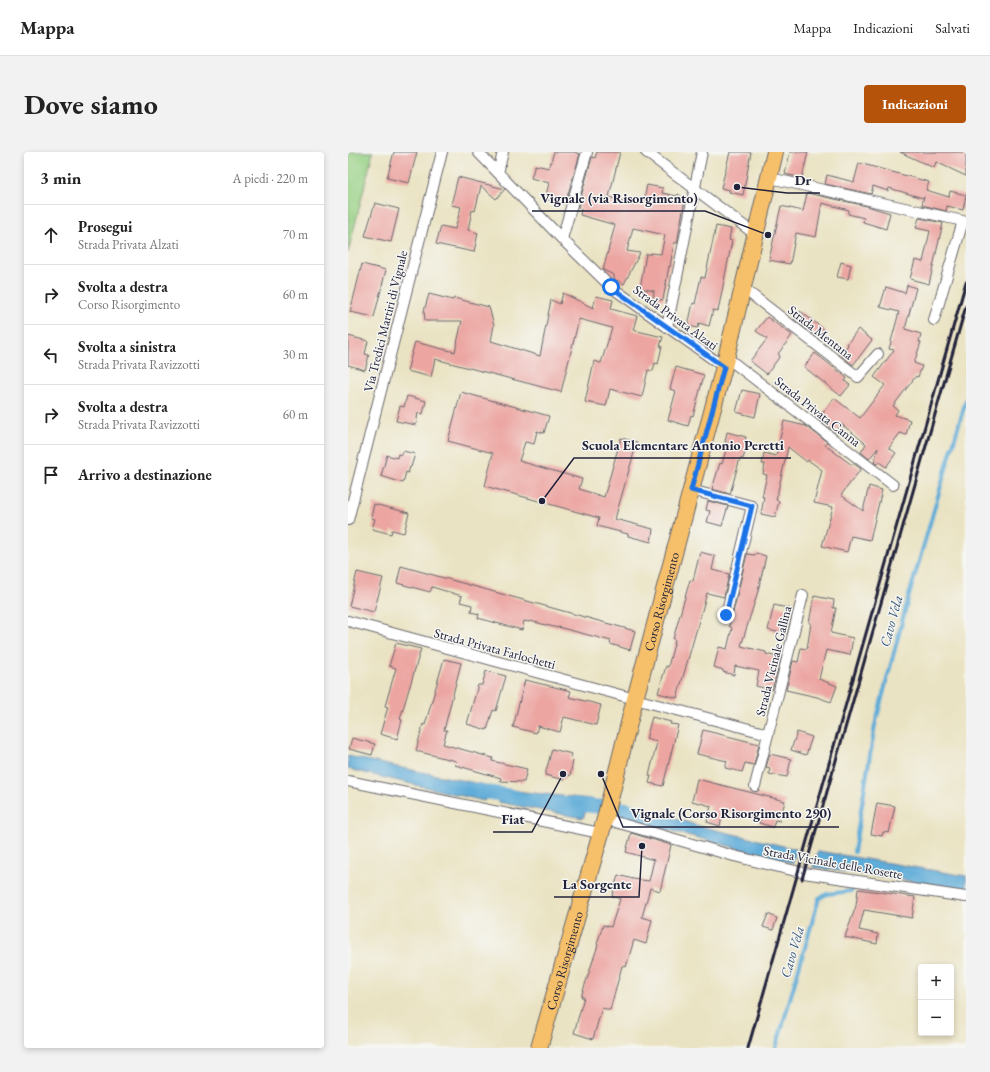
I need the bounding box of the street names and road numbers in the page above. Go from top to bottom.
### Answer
street label: Via Tredici Martiri di Vignale [360,249,411,394]
street label: Strada Privata Alzati [630,281,721,354]
street label: Strada Mentana [784,301,858,364]
street label: Strada Privata Canna [771,372,865,451]
street label: Corso Risorgimento [640,550,683,653]
street label: Strada Vicinale Gallina [752,603,796,718]
street label: Strada Privata Farlochetti [432,624,557,673]
street label: Strada Vicinale delle Rosette [762,842,904,883]
street label: Corso Risorgimento [542,909,587,1012]

